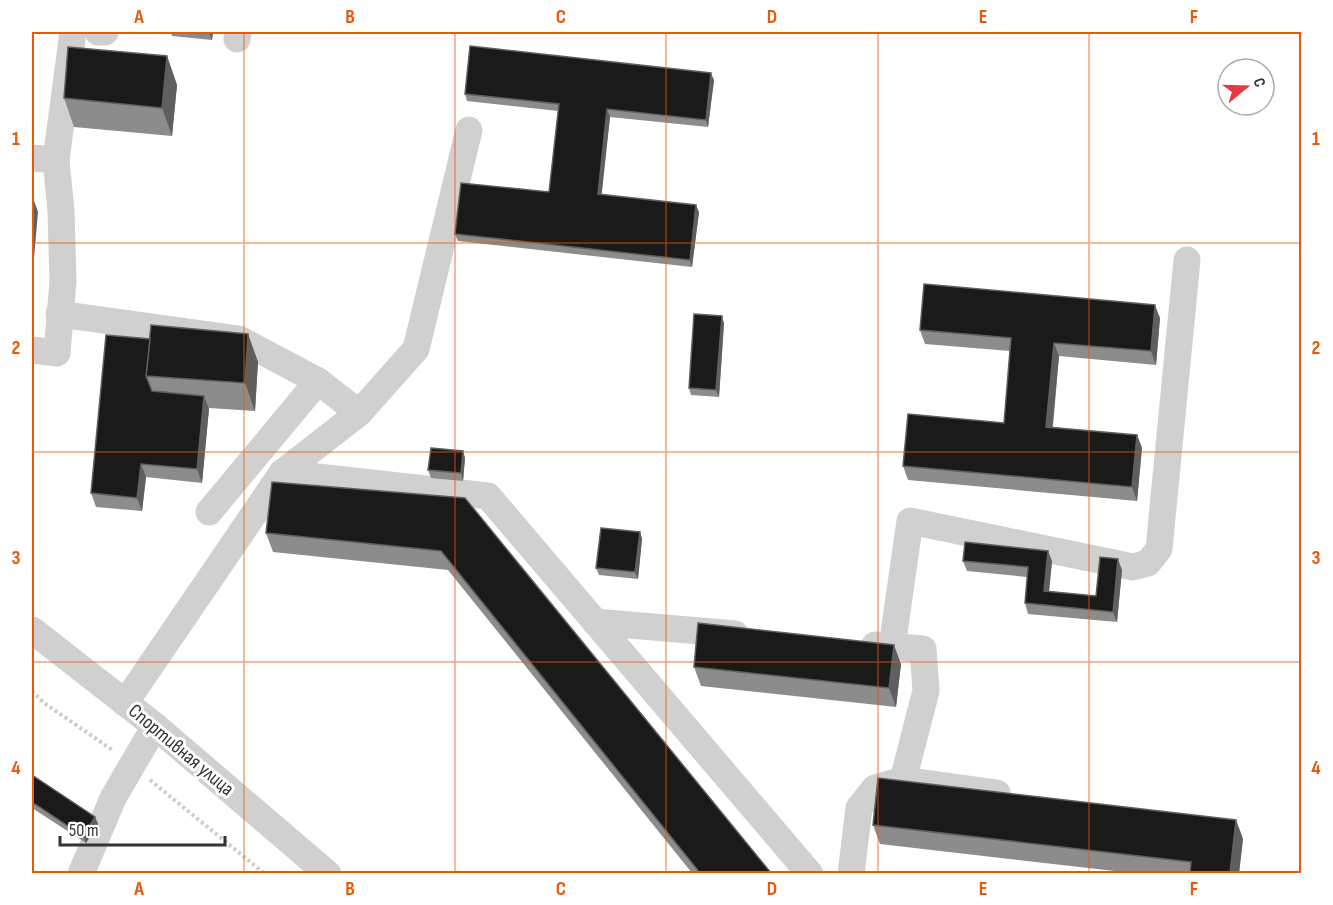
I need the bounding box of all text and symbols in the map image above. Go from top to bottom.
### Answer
text: A [133,5,144,29]
text: B [345,5,355,29]
text: C [556,5,566,29]
text: D [767,5,777,29]
text: E [979,5,987,29]
text: F [1190,5,1198,29]
north arrow [1216,57,1276,117]
text: С [1248,76,1269,90]
text: 1 [12,127,20,151]
text: 1 [1312,127,1320,151]
text: 2 [12,336,20,360]
text: 2 [1312,336,1320,360]
text: 3 [12,546,21,570]
text: 3 [1312,546,1321,570]
street label: Спортивная улица [123,699,239,801]
text: 4 [11,756,21,780]
text: 4 [1311,756,1321,780]
scale bar [60,809,225,847]
text: 50 m [69,820,99,841]
text: A [133,877,144,901]
text: B [345,877,355,901]
text: C [556,877,566,901]
text: D [767,877,777,901]
text: E [979,877,987,901]
text: F [1190,877,1198,901]

